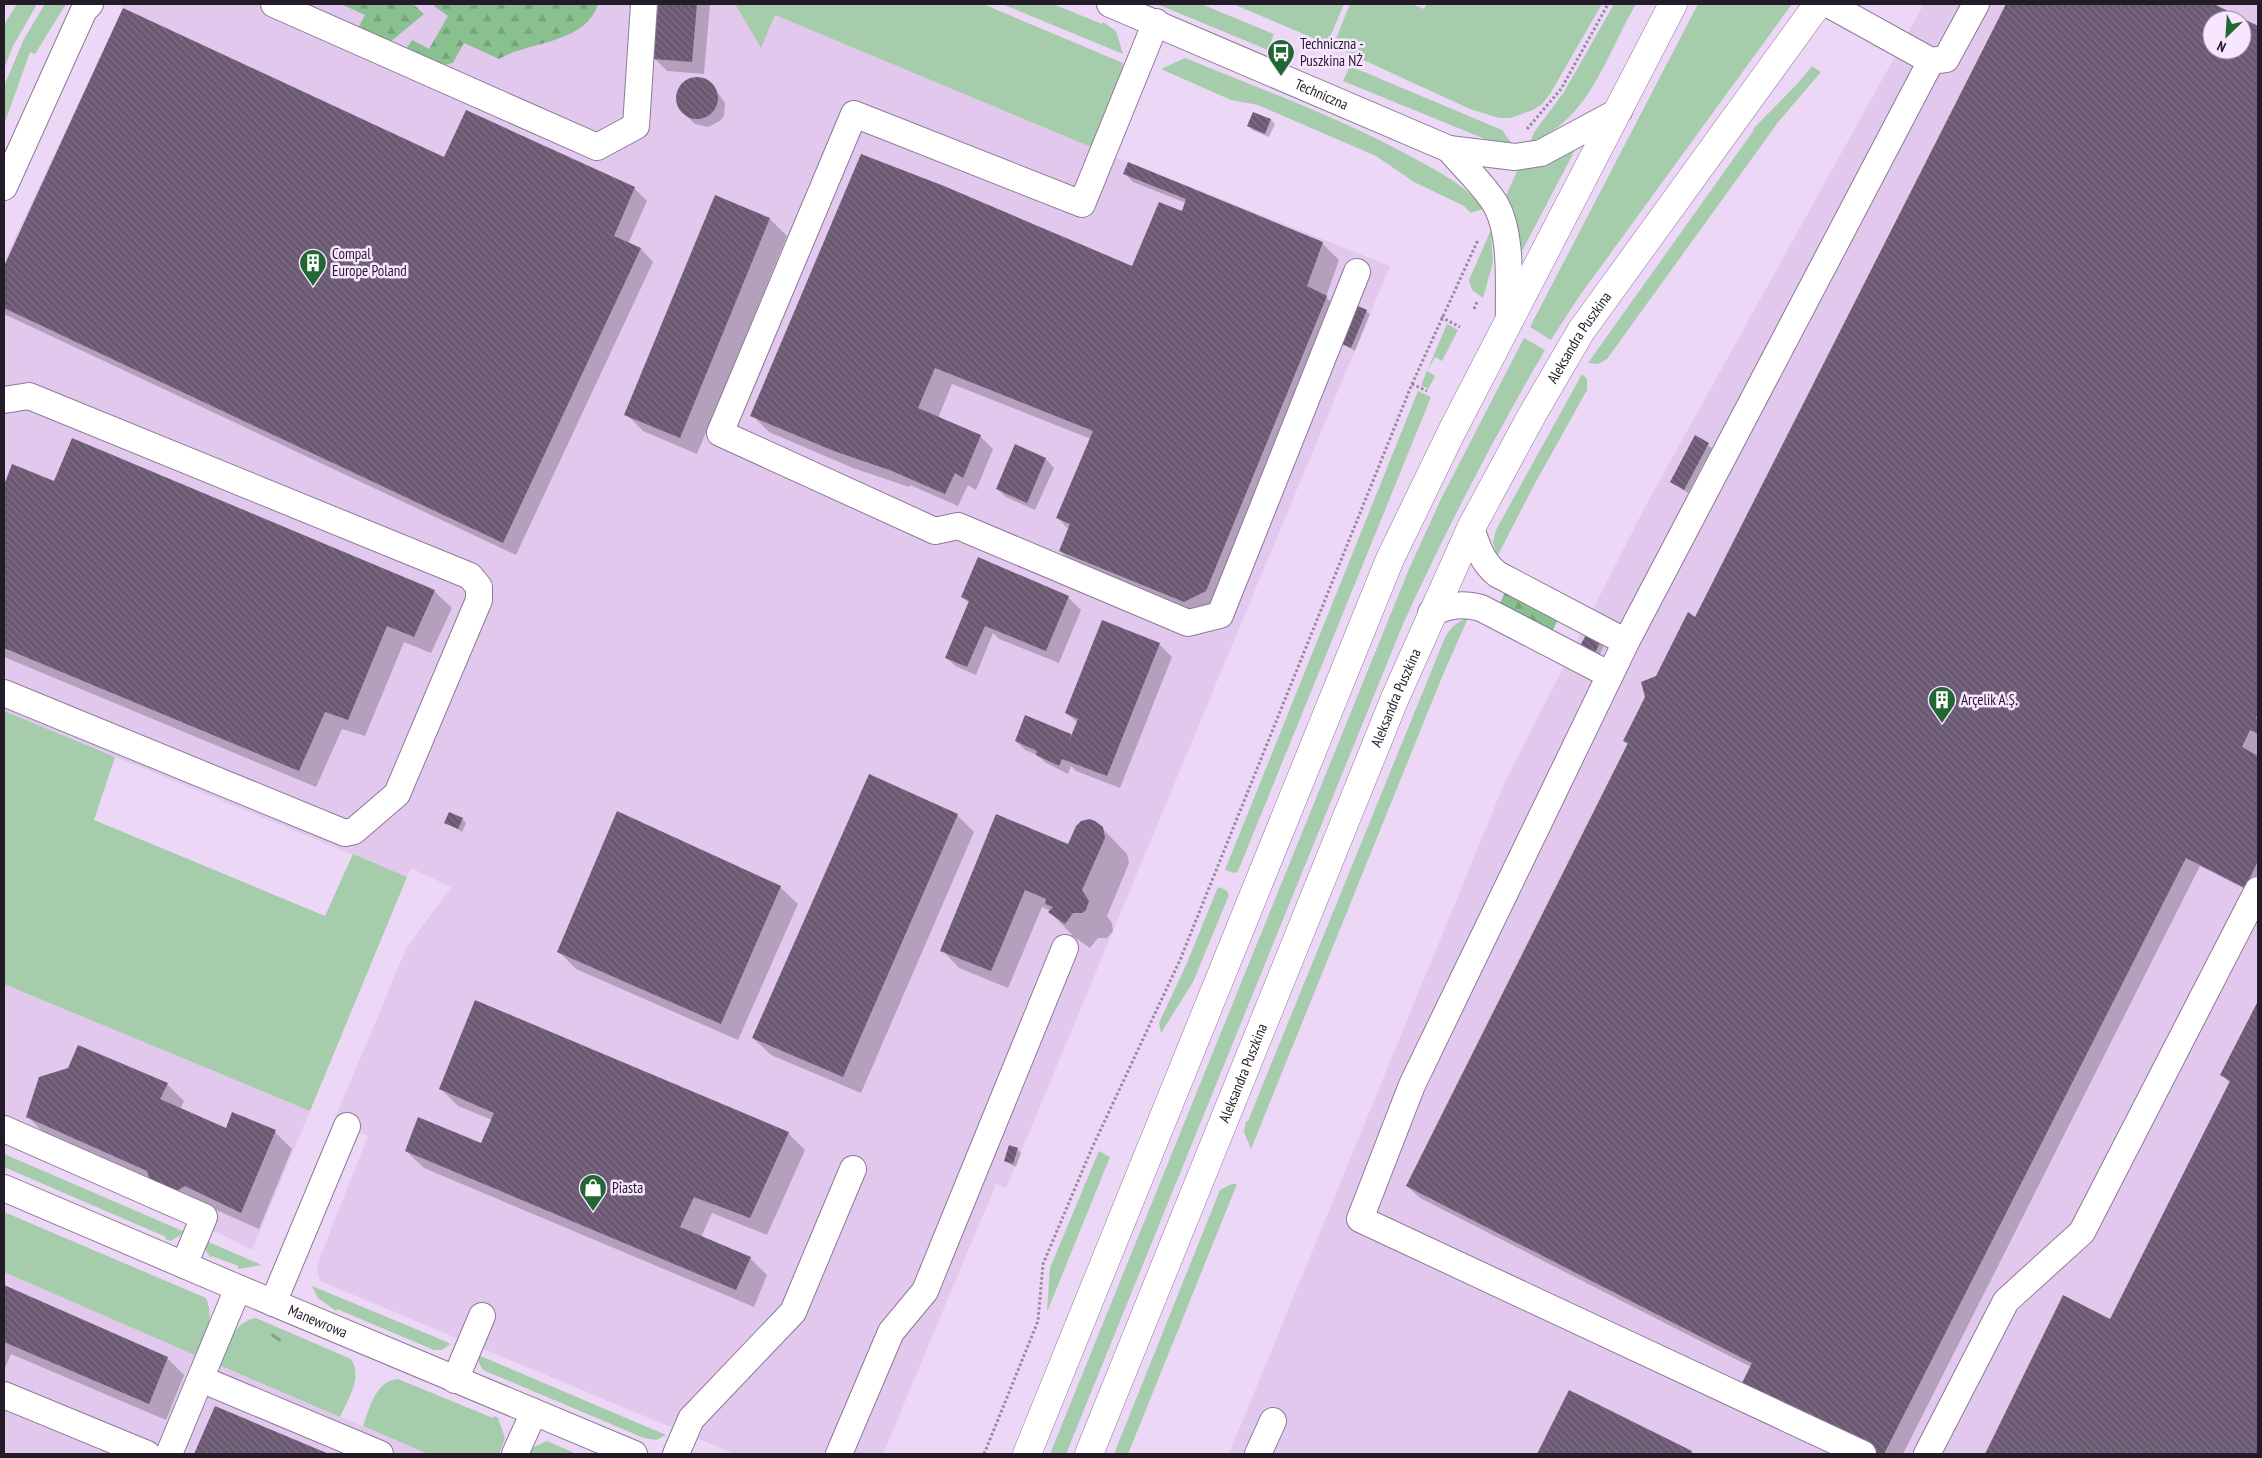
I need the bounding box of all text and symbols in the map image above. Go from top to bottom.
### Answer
north arrow [2202,10,2252,60]
place label: Techniczna - Puszkina NŻ [1300,34,1364,70]
text: N [2214,37,2229,57]
bus stop icon: Techniczna - Puszkina NŻ [1266,38,1296,77]
street label: Techniczna [1292,74,1351,114]
place label: Compal Europe Poland [332,244,407,280]
building icon: Compal Europe Poland [298,248,328,287]
street label: Aleksandra Puszkina [1543,288,1615,387]
street label: Aleksandra Puszkina [1366,646,1425,750]
building icon: Arçelik A.Ş. [1927,685,1957,724]
place label: Arçelik A.Ş. [1961,690,2018,709]
street label: Aleksandra Puszkina [1214,1020,1271,1125]
shop icon: Piasta [578,1173,608,1212]
place label: Piasta [612,1178,643,1197]
street label: Manewrowa [286,1300,350,1342]

